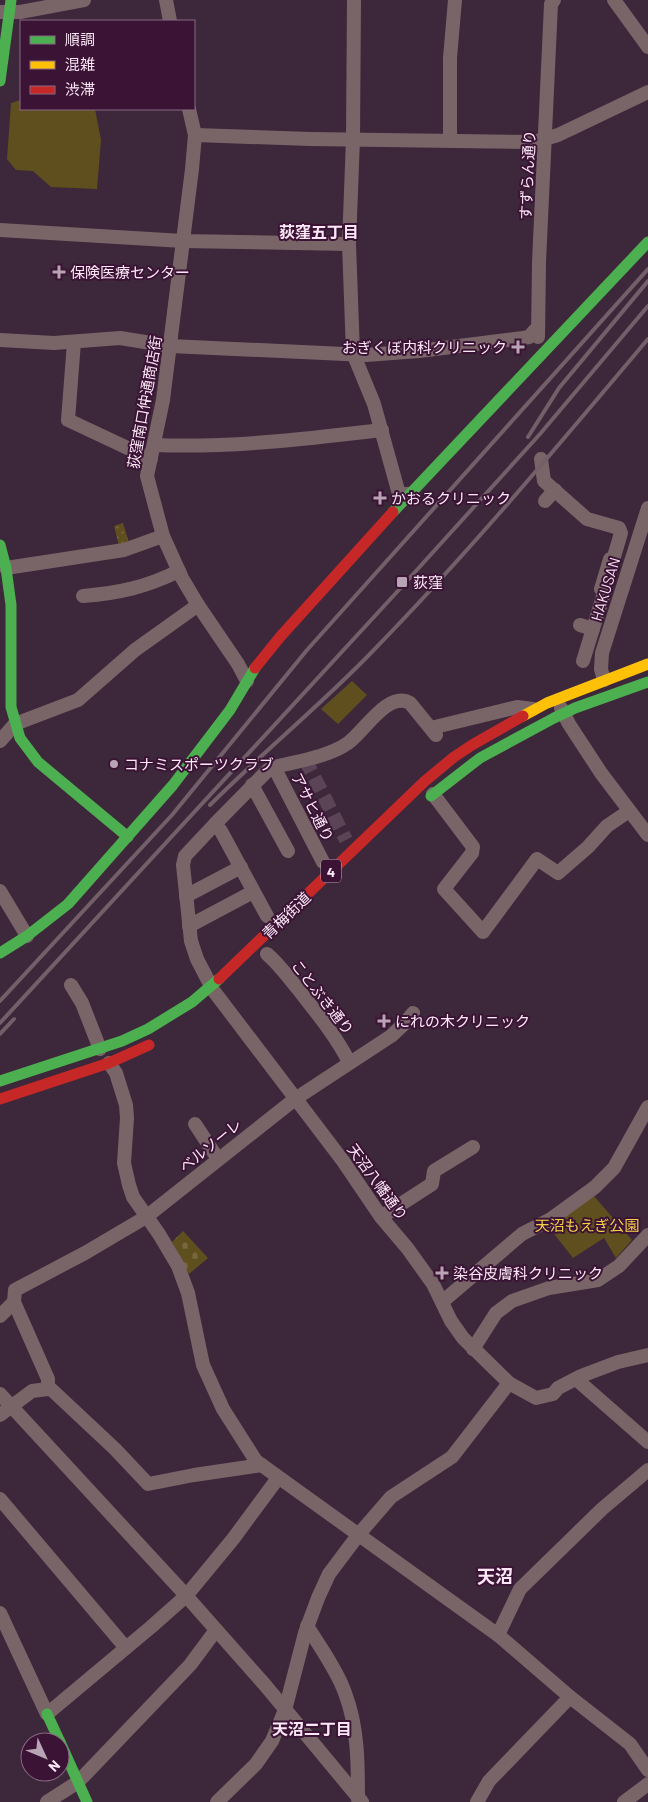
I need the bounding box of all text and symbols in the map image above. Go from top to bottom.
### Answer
legend [20,20,195,110]
text: 順調 [65,30,95,48]
text: 混雑 [65,55,95,73]
text: 渋滞 [65,80,95,98]
street label: すずらん通り [516,130,538,220]
district label: 荻窪五丁目 [279,222,359,241]
place label: 保険医療センター [70,263,190,281]
marker: 保険医療センター [52,265,66,279]
street label: 荻窪南口仲通商店街 [123,334,165,470]
place label: おぎくぼ内科クリニック [342,338,507,356]
marker: おぎくぼ内科クリニック [511,340,525,354]
place label: かおるクリニック [391,489,511,507]
marker: かおるクリニック [373,491,387,505]
street label: HAKUSAN [587,555,623,623]
place label: 荻窪 [413,573,443,591]
marker: 荻窪 [395,575,409,589]
place label: コナミスポーツクラブ [124,755,274,773]
marker: コナミスポーツクラブ [108,758,120,770]
street label: アサヒ通り [288,769,338,845]
road number: 4 [321,859,341,882]
street label: 青梅街道 [258,888,314,942]
street label: ことぶき通り [288,956,358,1038]
place label: にれの木クリニック [395,1012,530,1030]
marker: にれの木クリニック [377,1014,391,1028]
street label: ベルソーレ [175,1114,245,1176]
street label: 天沼八幡通り [344,1140,412,1224]
park label: 天沼もえぎ公園 [535,1216,639,1234]
place label: 染谷皮膚科クリニック [453,1264,603,1282]
marker: 染谷皮膚科クリニック [435,1266,449,1280]
district label: 天沼 [477,1565,513,1587]
district label: 天沼二丁目 [272,1719,352,1738]
north arrow [20,1732,70,1782]
text: N [45,1757,64,1776]

